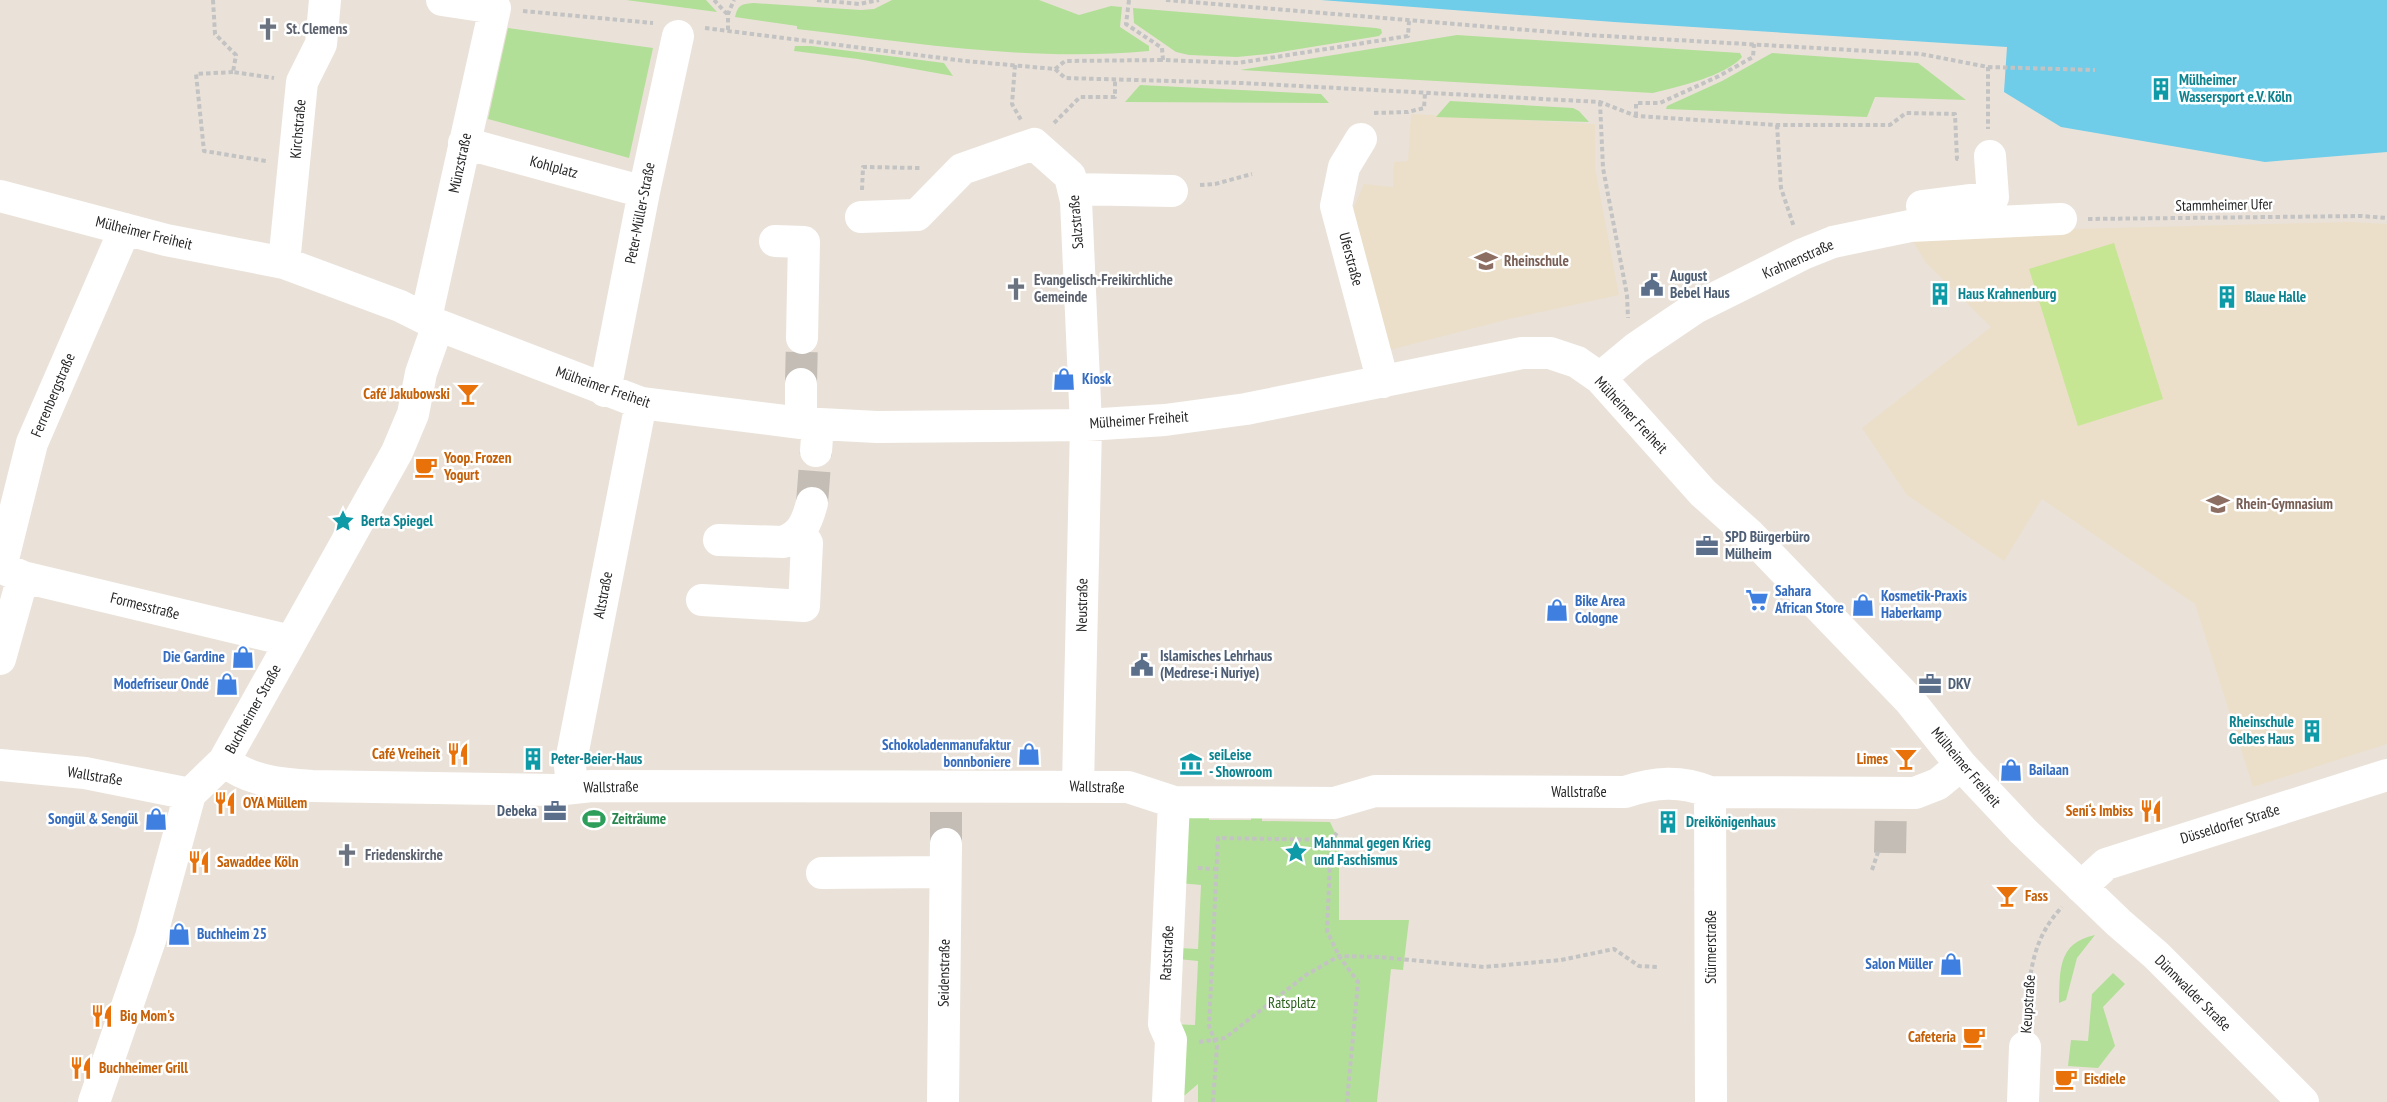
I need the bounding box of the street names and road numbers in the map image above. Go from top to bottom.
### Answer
street label: Kirchstraße [285,98,310,159]
street label: Münzstraße [444,131,475,195]
street label: Kohlplatz [528,151,580,182]
street label: Peter-Müller-Straße [620,160,659,265]
street label: Salzstraße [1064,194,1087,250]
street label: Stammheimer Ufer [2175,194,2274,215]
street label: Mülheimer Freiheit [94,211,194,254]
street label: Uferstraße [1335,230,1368,288]
street label: Krahnenstraße [1759,234,1836,283]
street label: Ferrenbergstraße [26,350,79,440]
street label: Mülheimer Freiheit [553,361,653,412]
street label: Mülheimer Freiheit [1591,372,1672,457]
street label: Mülheimer Freiheit [1089,407,1189,432]
street label: Altstraße [589,570,616,620]
street label: Neustraße [1072,578,1091,632]
street label: Formesstraße [109,588,182,623]
street label: Buchheimer Straße [220,661,285,757]
street label: Mülheimer Freiheit [1927,723,2005,811]
street label: Wallstraße [66,762,124,789]
street label: Wallstraße [1069,776,1125,797]
street label: Wallstraße [583,777,639,796]
street label: Wallstraße [1551,782,1607,801]
street label: Düsseldorfer Straße [2178,799,2282,848]
street label: Stürmerstraße [1701,910,1720,984]
street label: Ratsstraße [1156,925,1177,981]
street label: Seidenstraße [933,939,954,1007]
street label: Dünnwalder Straße [2151,951,2235,1035]
street label: Keupstraße [2016,974,2039,1034]

